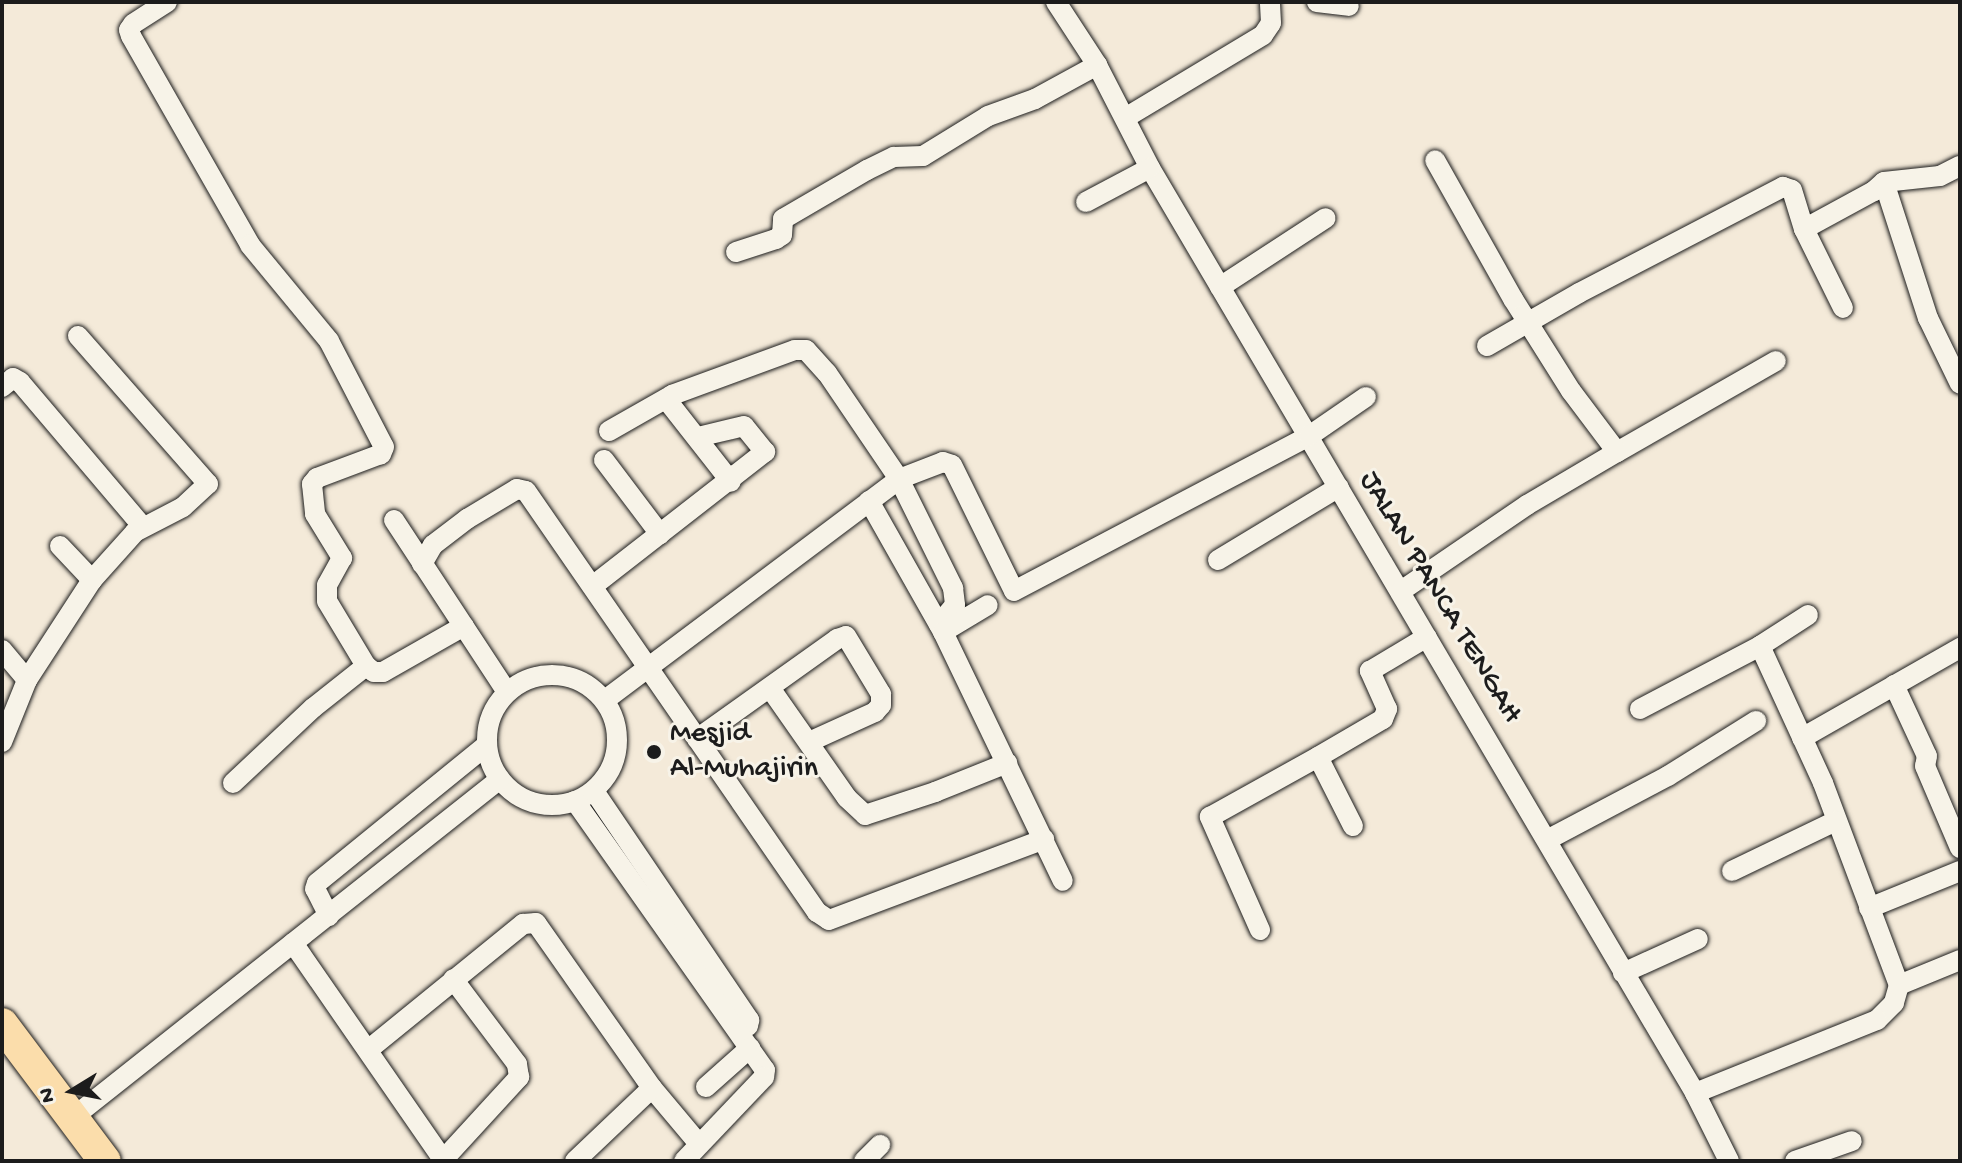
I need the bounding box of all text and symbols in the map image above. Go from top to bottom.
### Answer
street label: JALAN PANCA TENGAH [1350,466,1528,730]
place label: Mesjid Al-Muhajirin [670,717,818,788]
marker: Mesjid Al-Muhajirin [645,743,663,761]
north arrow [32,1051,112,1131]
text: N [34,1086,62,1105]

